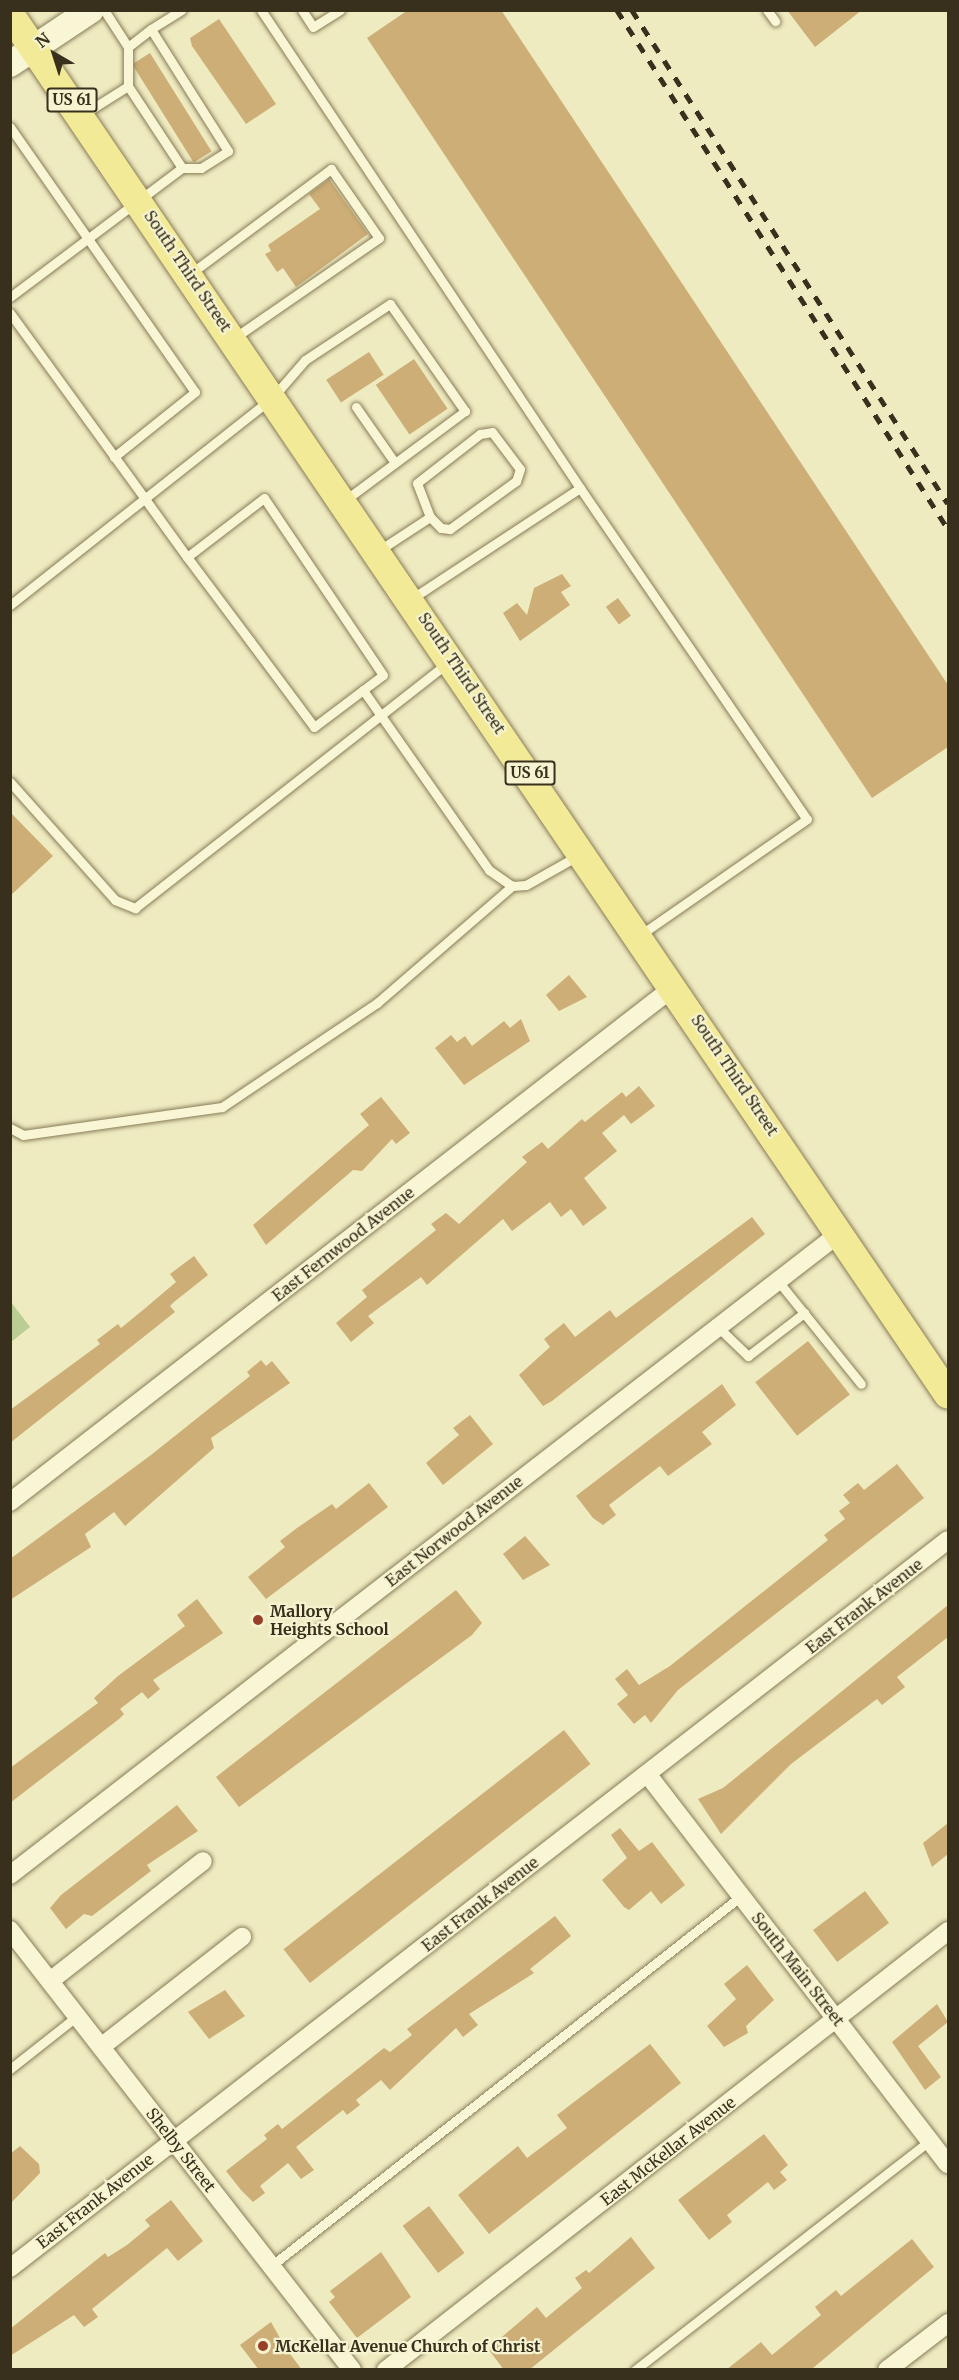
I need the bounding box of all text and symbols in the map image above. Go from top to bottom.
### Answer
north arrow [24,24,84,84]
text: N [31,28,54,52]
road number: US 61 [46,88,98,112]
street label: South Third Street [140,207,236,335]
street label: South Third Street [414,609,510,737]
road number: US 61 [504,761,556,785]
street label: South Third Street [687,1011,783,1139]
street label: East Fernwood Avenue [268,1183,418,1305]
street label: East Norwood Avenue [382,1471,526,1591]
street label: East Frank Avenue [802,1554,926,1658]
place label: Mallory Heights School [270,1601,389,1639]
marker: Mallory Heights School [251,1613,265,1627]
street label: East Frank Avenue [418,1852,542,1956]
street label: South Main Street [748,1908,848,2030]
street label: East McKellar Avenue [597,2092,739,2210]
street label: Shelby Street [142,2104,220,2196]
street label: East Frank Avenue [33,2149,157,2253]
place label: McKellar Avenue Church of Christ [275,2336,540,2356]
marker: McKellar Avenue Church of Christ [256,2339,270,2353]

